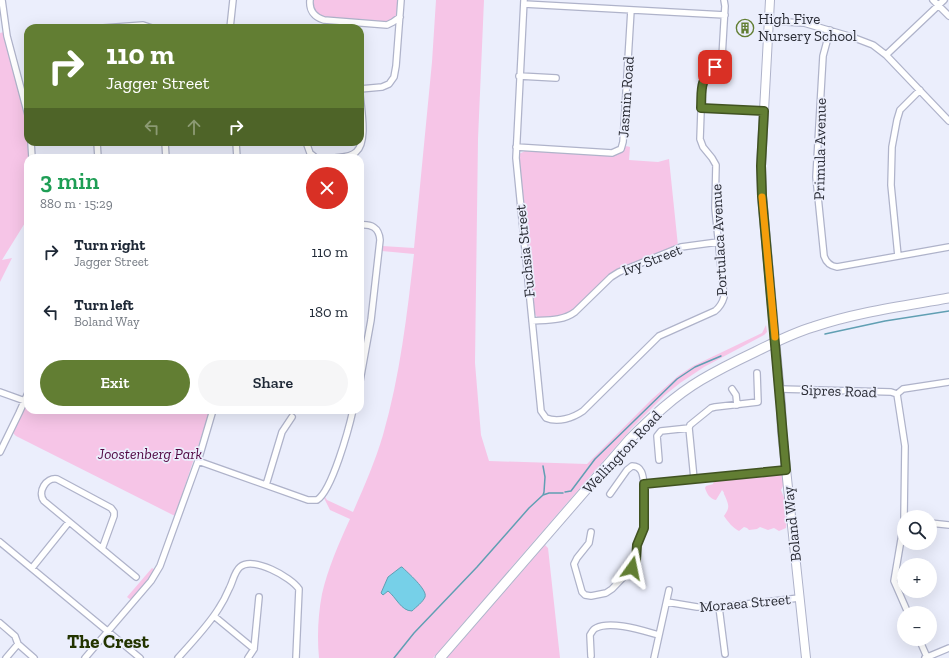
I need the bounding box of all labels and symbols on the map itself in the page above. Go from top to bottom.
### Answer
place label: High Five Nursery School [758,10,857,45]
building icon: High Five Nursery School [735,18,755,38]
pin [698,50,732,84]
street label: Jasmin Road [614,55,638,138]
street label: Primula Avenue [810,98,830,200]
street label: Portulaca Avenue [707,184,731,296]
street label: Fuchsia Street [511,203,539,298]
street label: Ivy Street [620,240,685,280]
street label: Sipres Road [801,381,878,401]
street label: Wellington Road [579,406,666,497]
park label: Joostenberg Park [97,445,202,463]
street label: Boland Way [779,485,805,563]
position arrow [611,547,653,589]
street label: Moraea Street [699,590,792,616]
district label: The Crest [67,630,150,653]

